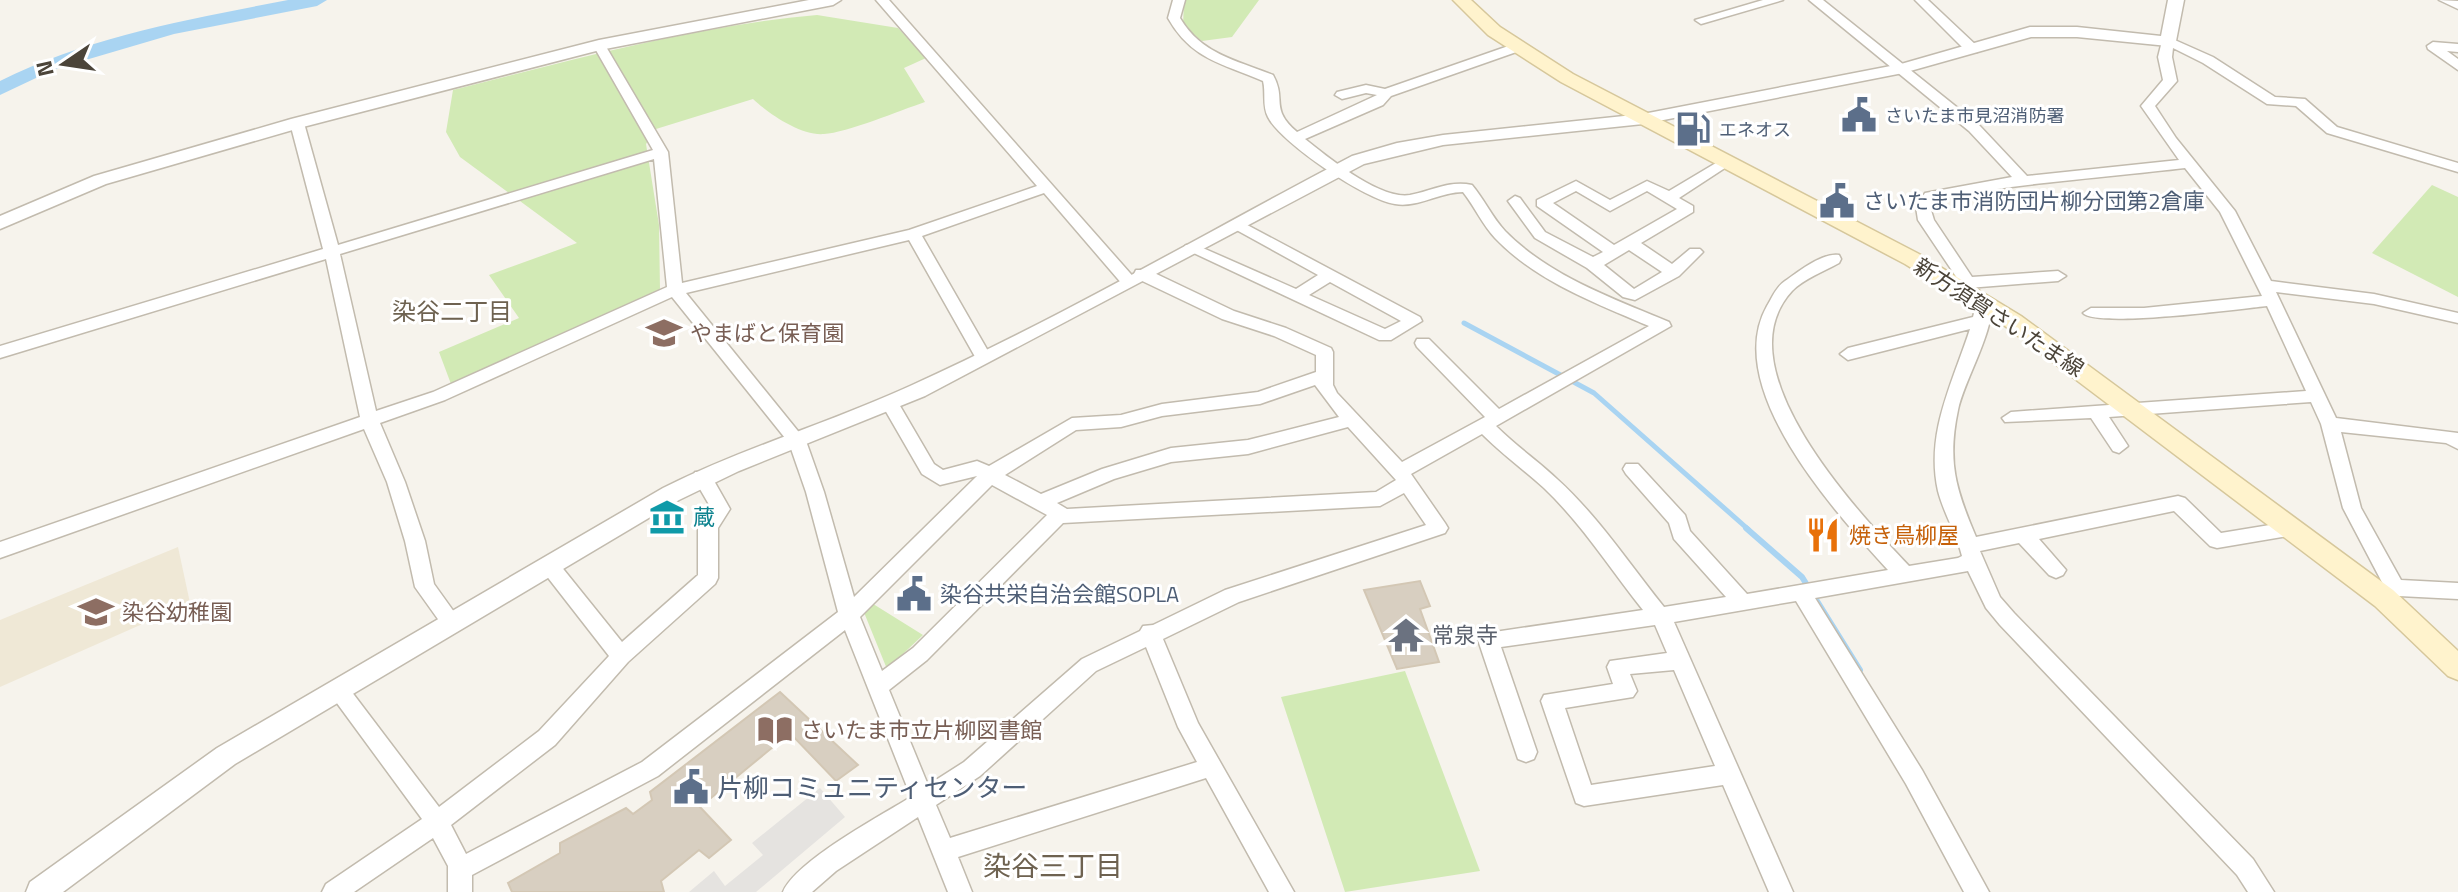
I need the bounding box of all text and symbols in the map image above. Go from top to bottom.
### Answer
north arrow [24,24,104,104]
text: N [26,57,63,80]
public building icon: さいたま市見沼消防署 [1840,96,1878,134]
place label: さいたま市見沼消防署 [1885,102,2064,129]
fuel station icon: エネオス [1674,110,1712,148]
place label: エネオス [1719,116,1791,143]
public building icon: さいたま市消防団片柳分団第2倉庫 [1818,182,1856,220]
place label: さいたま市消防団片柳分団第2倉庫 [1863,184,2205,218]
street label: 新方須賀さいたま線 [1907,249,2091,385]
district label: 染谷二丁目 [392,293,512,329]
school or university icon: やまばと保育園 [645,314,683,352]
place label: やまばと保育園 [690,316,844,350]
museum icon: 蔵 [648,498,686,536]
place label: 蔵 [693,500,715,534]
restaurant icon: 焼き鳥柳屋 [1804,516,1842,554]
place label: 焼き鳥柳屋 [1849,518,1959,552]
public building icon: 染谷共栄自治会館SOPLA [895,575,933,613]
place label: 染谷共栄自治会館SOPLA [940,577,1179,611]
school or university icon: 染谷幼稚園 [77,593,115,631]
place label: 染谷幼稚園 [122,595,232,629]
temple icon: 常泉寺 [1387,616,1425,654]
place label: 常泉寺 [1432,618,1498,652]
library icon: さいたま市立片柳図書館 [756,711,794,749]
place label: さいたま市立片柳図書館 [801,713,1042,747]
public building icon: 片柳コミュニティセンター [672,768,710,806]
place label: 片柳コミュニティセンター [717,768,1027,807]
district label: 染谷三丁目 [983,844,1123,887]

